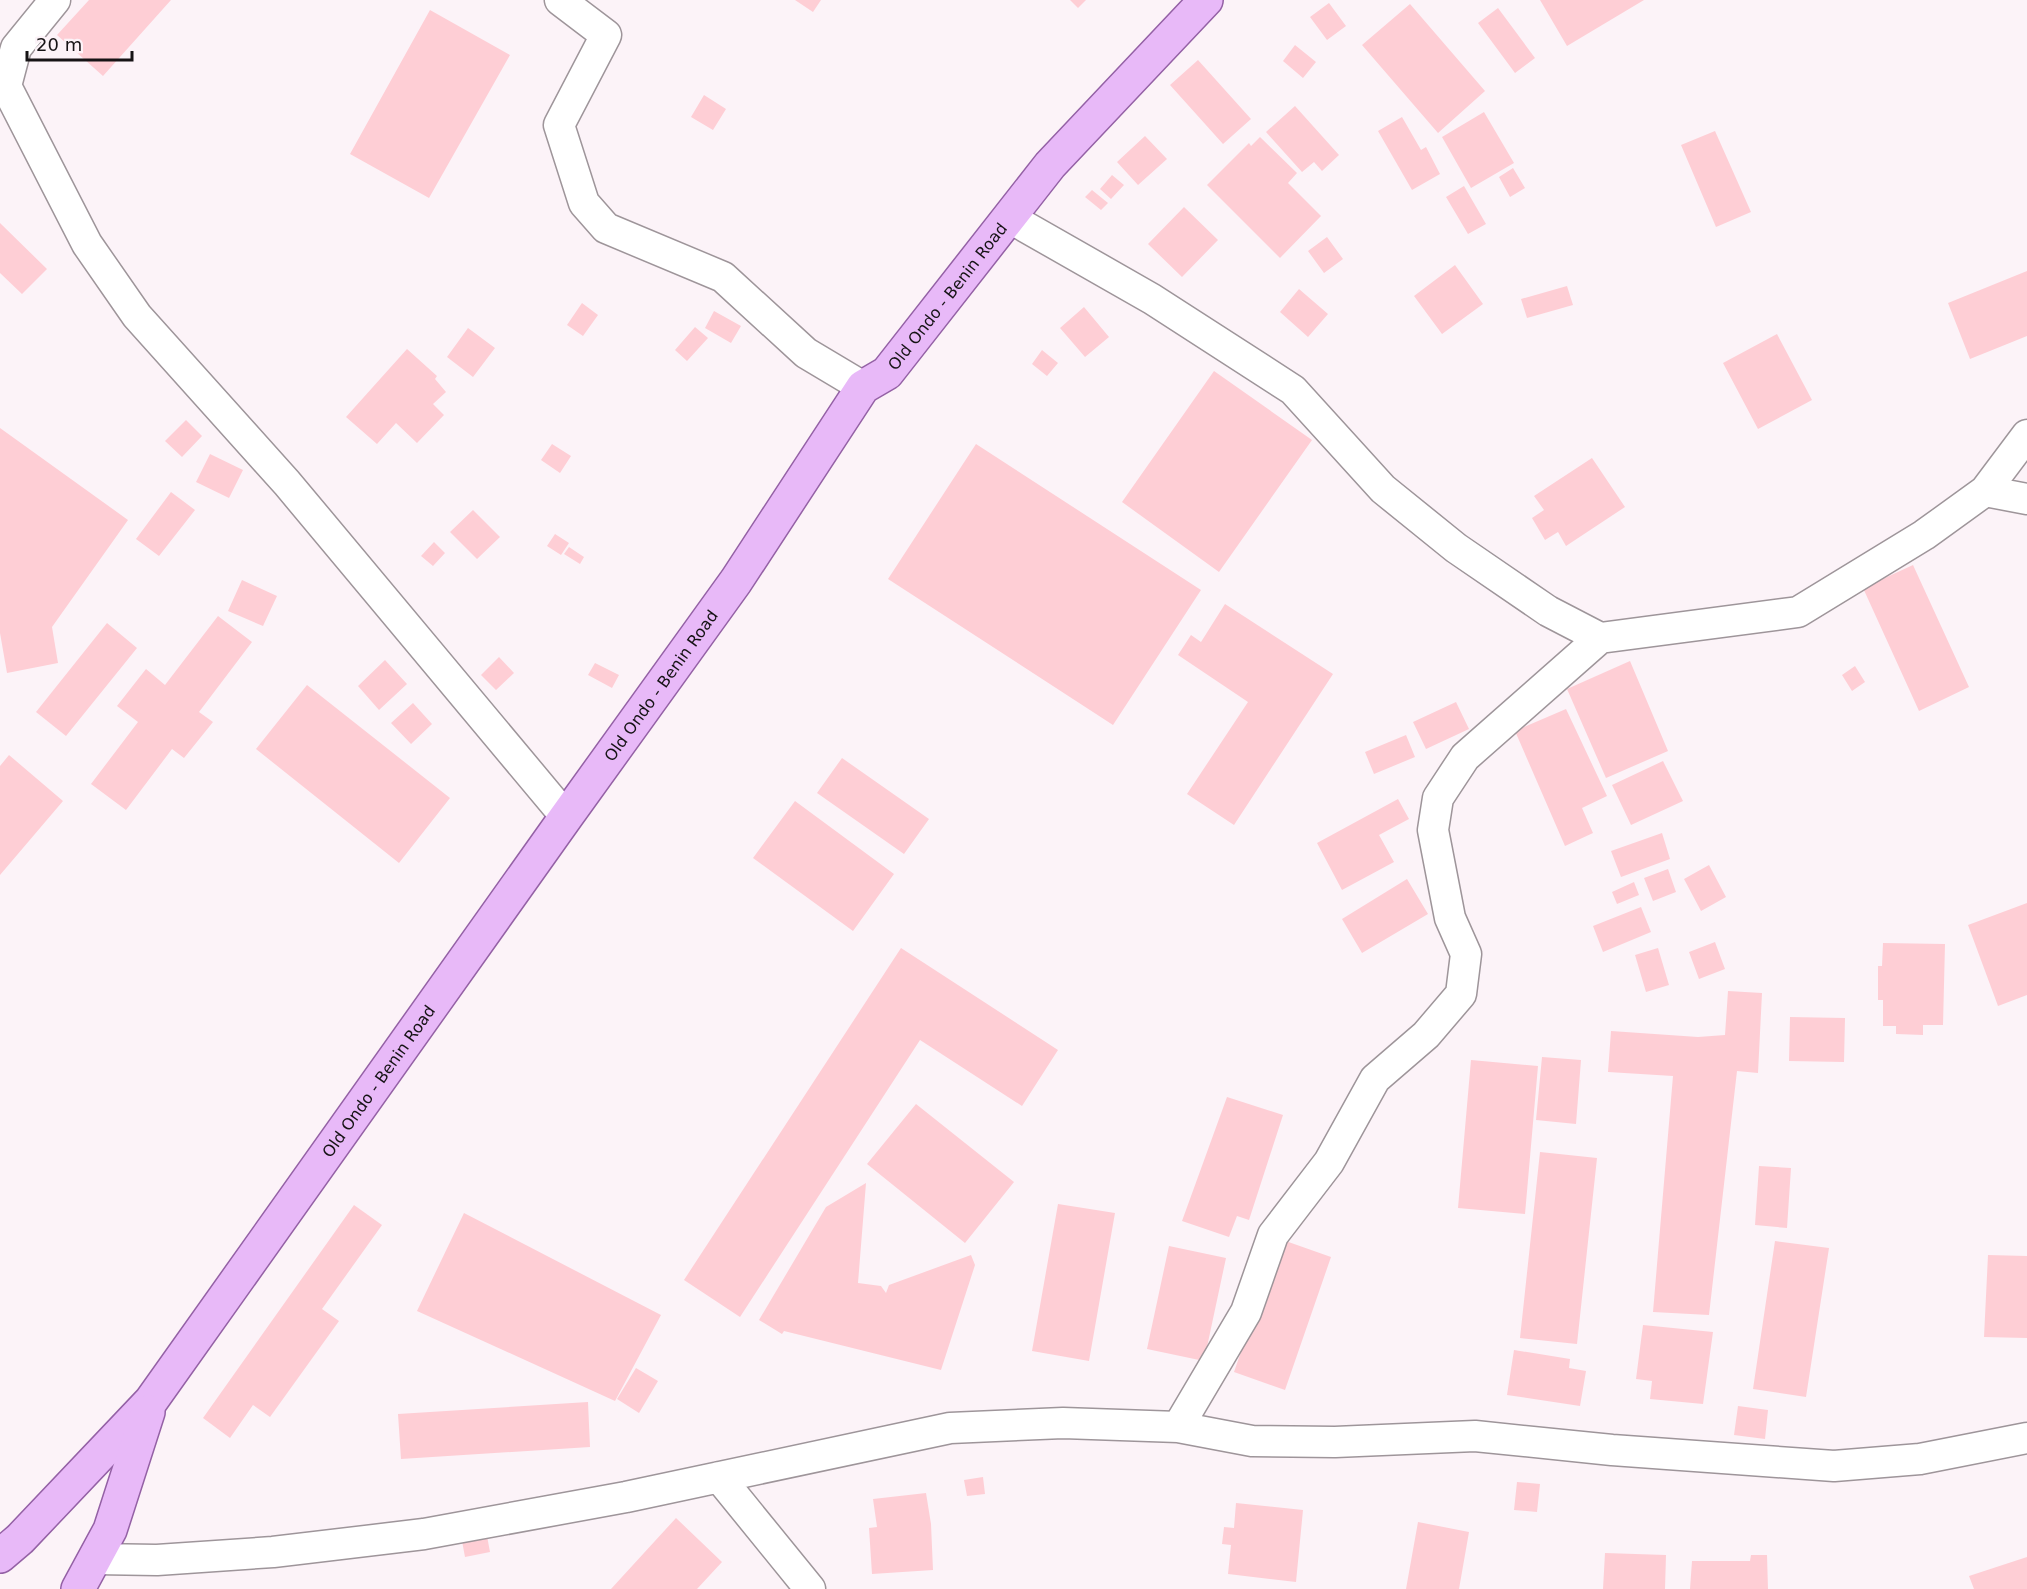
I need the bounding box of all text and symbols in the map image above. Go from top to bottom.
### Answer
scale bar [27,24,132,62]
text: 20 m [36,34,82,55]
street label: Old Ondo - Benin Road [884,219,1011,374]
street label: Old Ondo - Benin Road [600,606,722,765]
street label: Old Ondo - Benin Road [318,1001,439,1161]

